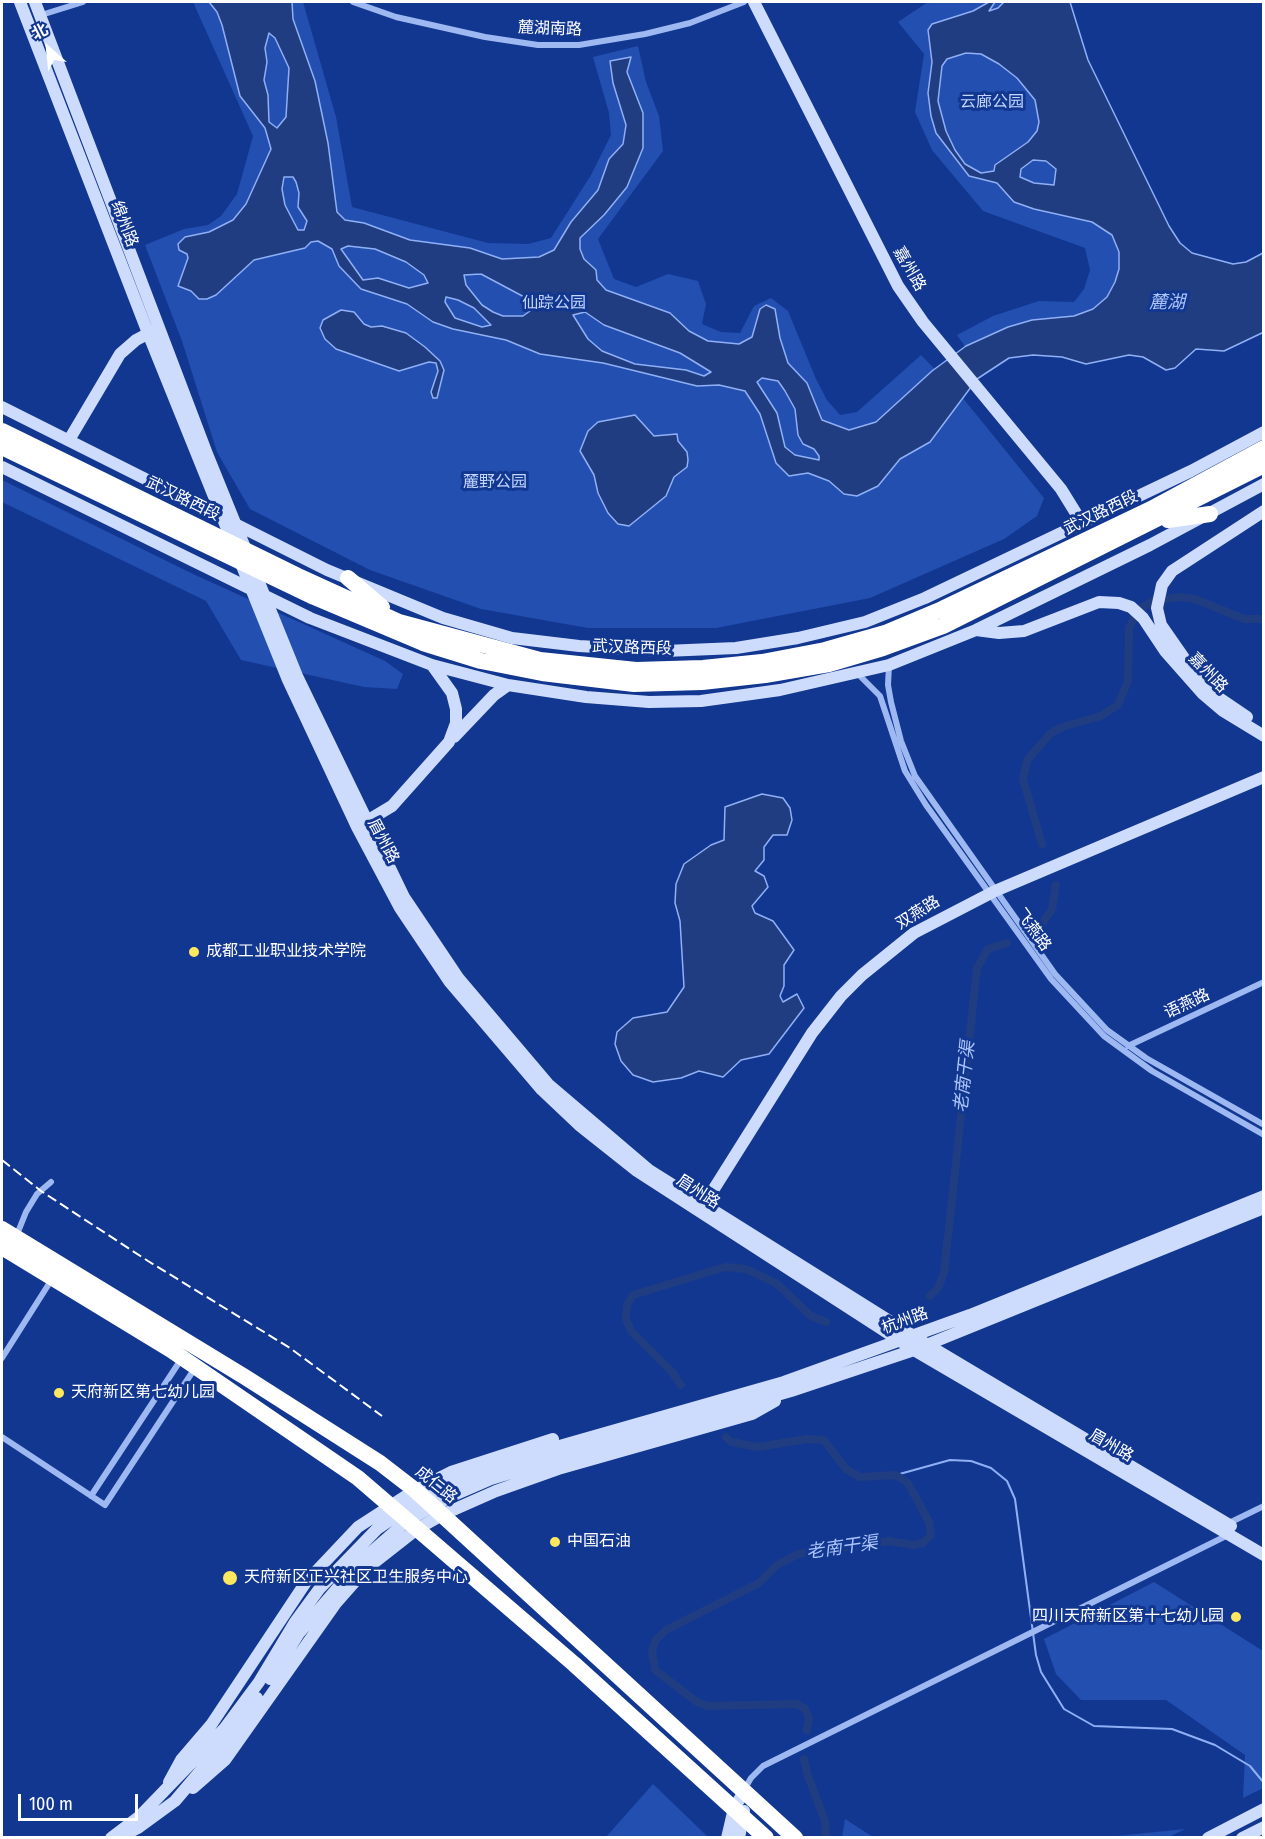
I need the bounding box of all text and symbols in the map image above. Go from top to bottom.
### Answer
north arrow [18,18,78,78]
street label: 麓湖南路 [518,18,582,40]
text: 北 [28,19,51,44]
park label: 云廊公园 [960,93,1024,113]
street label: 绵州路 [106,198,142,250]
street label: 嘉州路 [889,243,929,295]
water label: 麓湖 [1149,292,1185,314]
park label: 仙踪公园 [522,294,586,314]
street label: 武汉路西段 [143,473,223,525]
park label: 麓野公园 [463,473,527,493]
street label: 武汉路西段 [1061,487,1141,539]
street label: 武汉路西段 [592,637,672,659]
street label: 嘉州路 [1184,649,1232,697]
street label: 眉州路 [363,815,403,867]
street label: 双燕路 [893,892,943,934]
street label: 飞燕路 [1011,905,1055,955]
place label: 成都工业职业技术学院 [206,942,366,962]
marker: 成都工业职业技术学院 [187,945,201,959]
street label: 语燕路 [1161,985,1213,1023]
water label: 老南干渠 [950,1040,980,1114]
street label: 眉州路 [673,1171,723,1213]
street label: 杭州路 [879,1304,931,1338]
place label: 天府新区第七幼儿园 [71,1383,215,1403]
marker: 天府新区第七幼儿园 [52,1386,66,1400]
street label: 眉州路 [1085,1426,1137,1466]
street label: 成仁路 [411,1462,461,1508]
place label: 中国石油 [567,1532,631,1552]
water label: 老南干渠 [805,1532,879,1564]
marker: 中国石油 [548,1535,562,1549]
place label: 天府新区正兴社区卫生服务中心 [244,1568,468,1588]
marker: 天府新区正兴社区卫生服务中心 [221,1569,239,1587]
place label: 四川天府新区第十七幼儿园 [1032,1607,1224,1627]
marker: 四川天府新区第十七幼儿园 [1229,1610,1243,1624]
scale bar [21,1782,141,1820]
text: 100 m [29,1793,73,1815]

